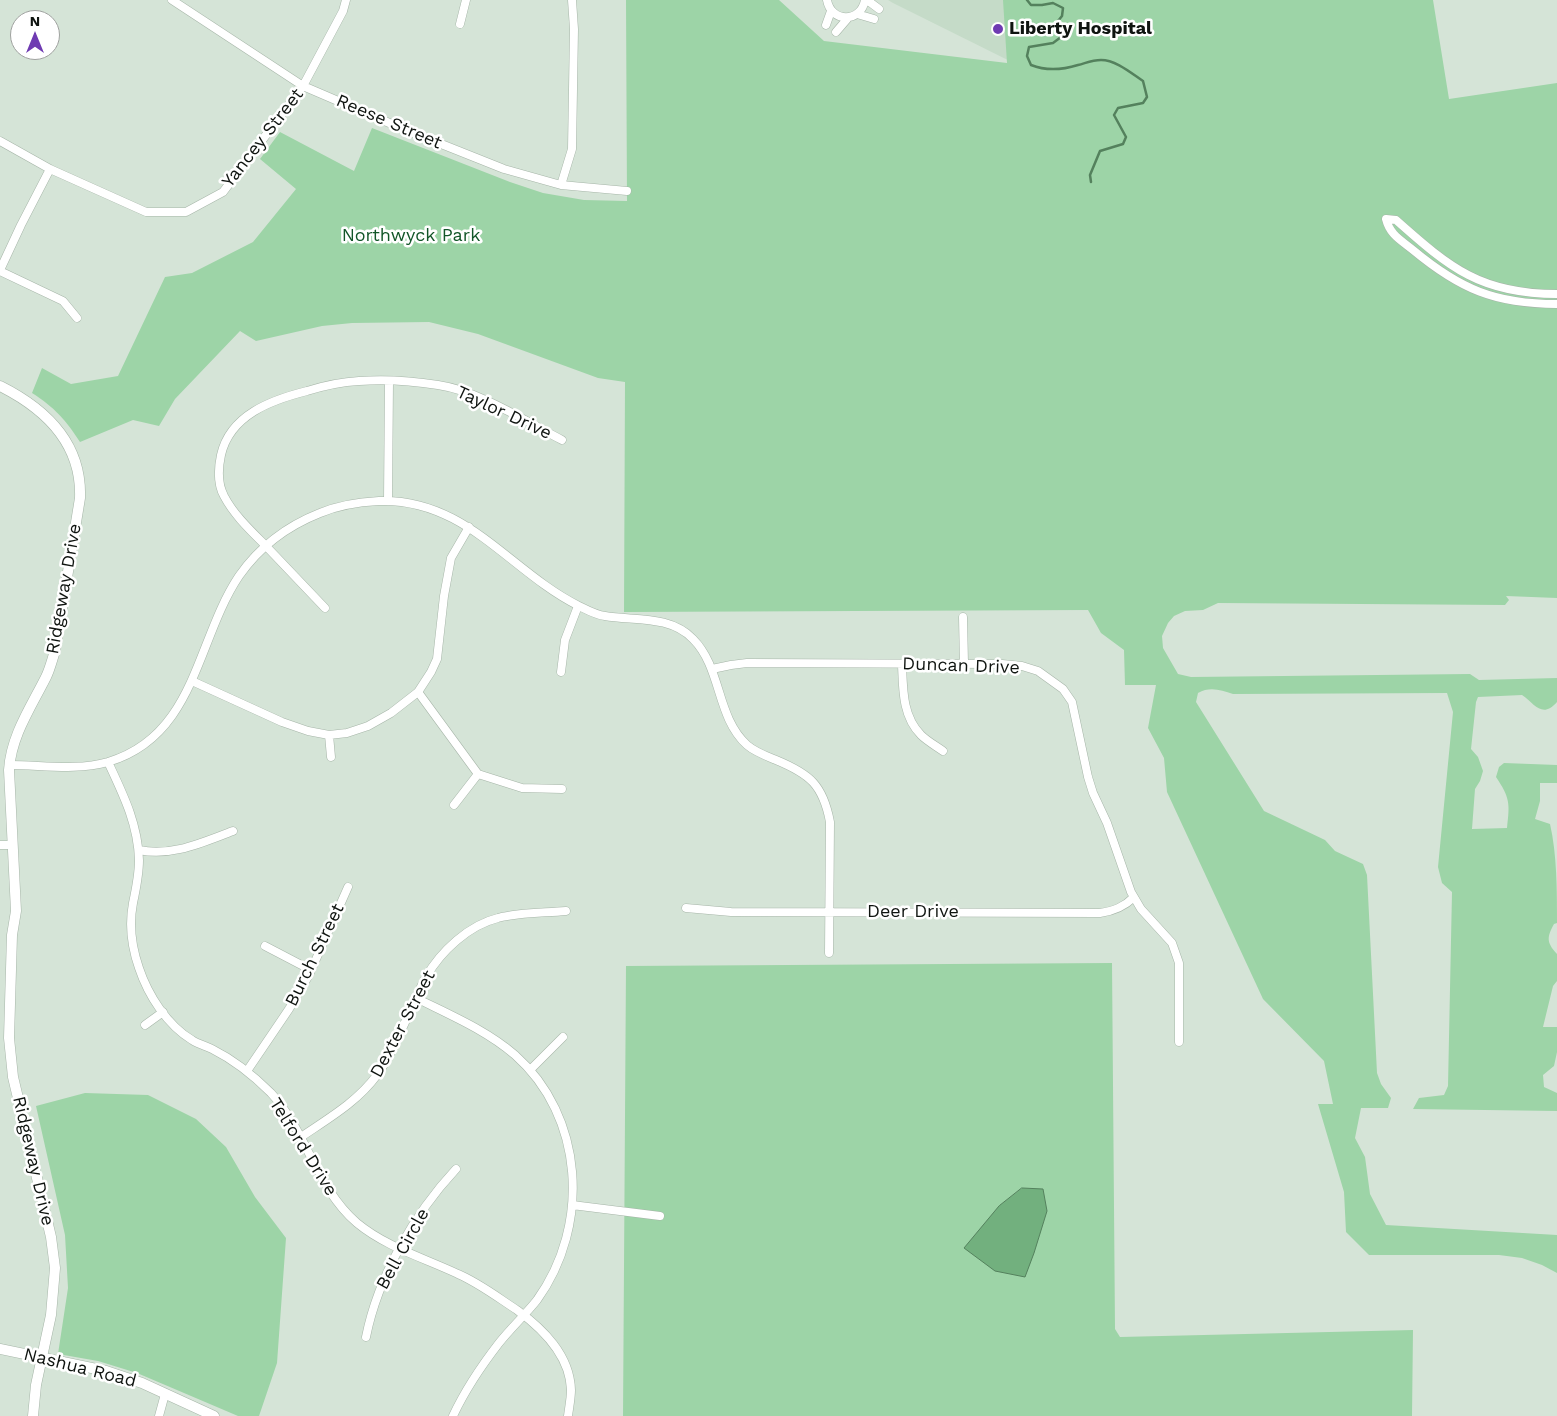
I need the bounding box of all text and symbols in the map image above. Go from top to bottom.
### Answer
north arrow [10,10,60,60]
text: N [30,13,40,29]
place label: Liberty Hospital [1009,18,1152,40]
marker: Liberty Hospital [991,22,1005,36]
street label: Yancey Street [218,84,308,192]
street label: Reese Street [333,90,445,154]
park label: Northwyck Park [342,225,480,247]
street label: Taylor Drive [453,382,555,444]
street label: Ridgeway Drive [42,522,86,656]
street label: Duncan Drive [902,653,1020,679]
street label: Burch Street [281,900,349,1010]
street label: Deer Drive [867,901,959,923]
street label: Dexter Street [366,967,440,1081]
street label: Ridgeway Drive [8,1094,58,1228]
street label: Telford Drive [264,1094,342,1200]
street label: Bell Circle [372,1205,434,1293]
street label: Nashua Road [21,1344,139,1392]

